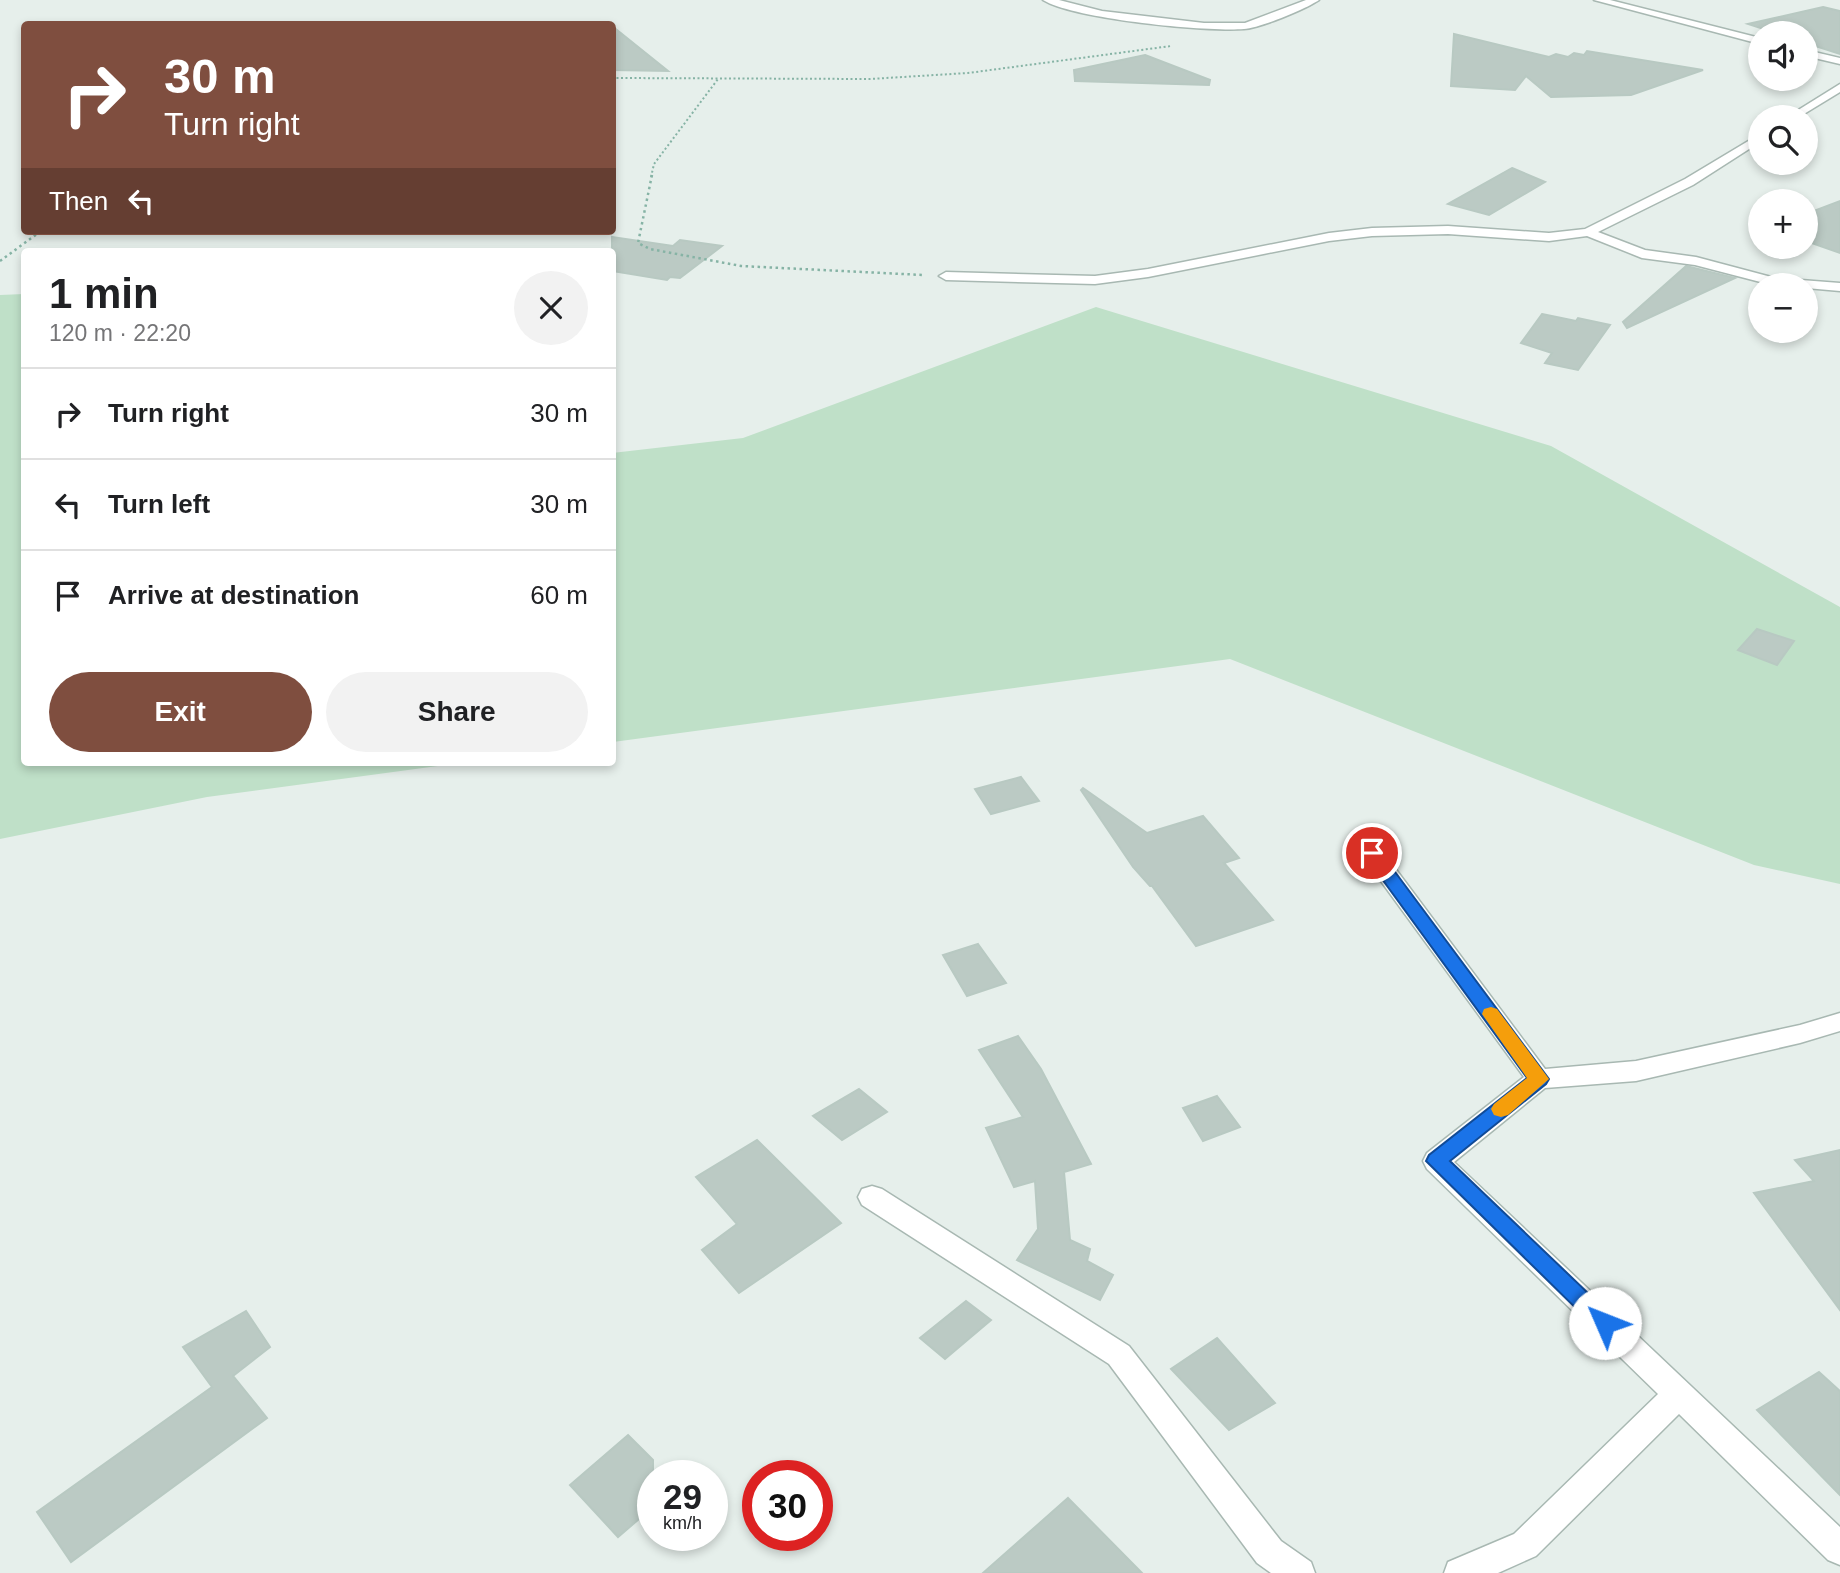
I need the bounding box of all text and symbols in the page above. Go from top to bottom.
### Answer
map controls [1748,21,1818,343]
button: sound [1748,21,1818,91]
icon: right [49,49,140,140]
text: 30 m [164,49,276,103]
button: search [1748,105,1818,175]
text: Turn right [164,106,300,142]
icon: left [122,182,160,220]
text: Then [49,186,108,216]
button: + [1748,189,1818,259]
text: 1 min [49,270,159,317]
button: close [514,271,588,345]
button: − [1748,273,1818,343]
text: 120 m · 22:20 [49,320,191,346]
icon: right [49,395,87,433]
text: Turn right [108,398,229,428]
text: 30 m [530,398,588,428]
icon: left [49,486,87,524]
text: Turn left [108,489,210,519]
text: 30 m [530,489,588,519]
icon: arrive [49,577,87,615]
text: Arrive at destination [108,580,359,610]
text: 60 m [530,580,588,610]
button: Exit [49,672,312,752]
button: Share [326,672,588,752]
pin [1342,823,1402,883]
icon: arrive [1353,834,1391,872]
position arrow [1568,1286,1642,1360]
speed limit sign: 30 [742,1460,833,1551]
text: 29 [663,1477,702,1516]
text: km/h [663,1513,702,1533]

